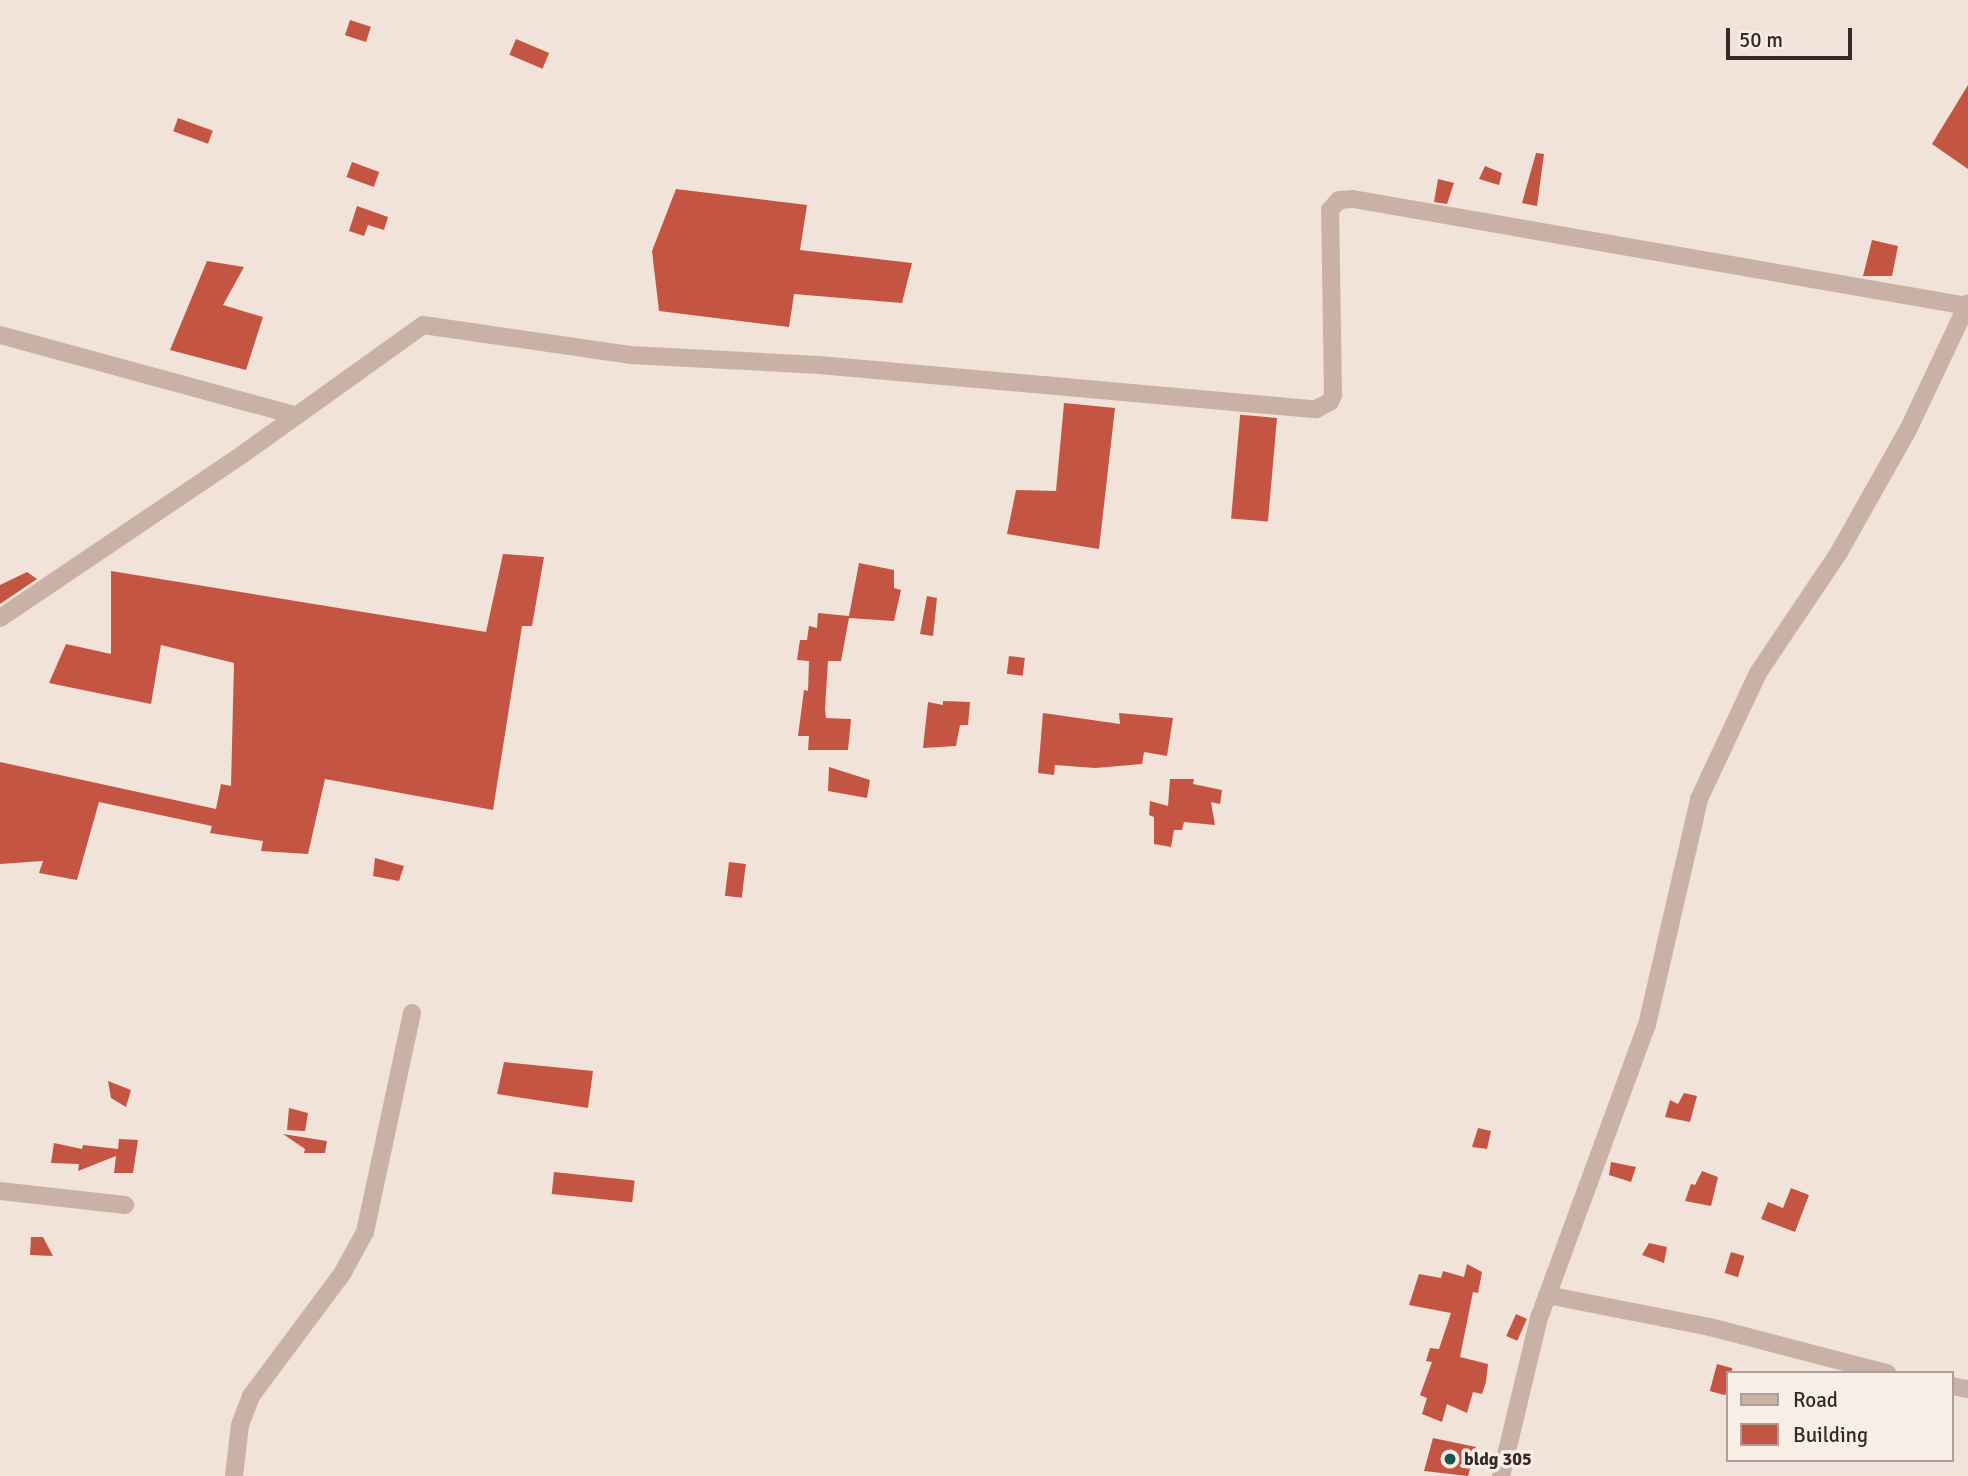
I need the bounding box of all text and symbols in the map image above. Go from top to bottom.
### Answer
scale bar [1730,14,1856,58]
text: 50 m [1739,27,1783,53]
legend [1727,1371,1954,1462]
text: Road [1793,1387,1838,1413]
text: Building [1793,1422,1868,1448]
place label: bldg 305 [1464,1448,1532,1470]
marker: bldg 305 [1442,1451,1458,1467]

